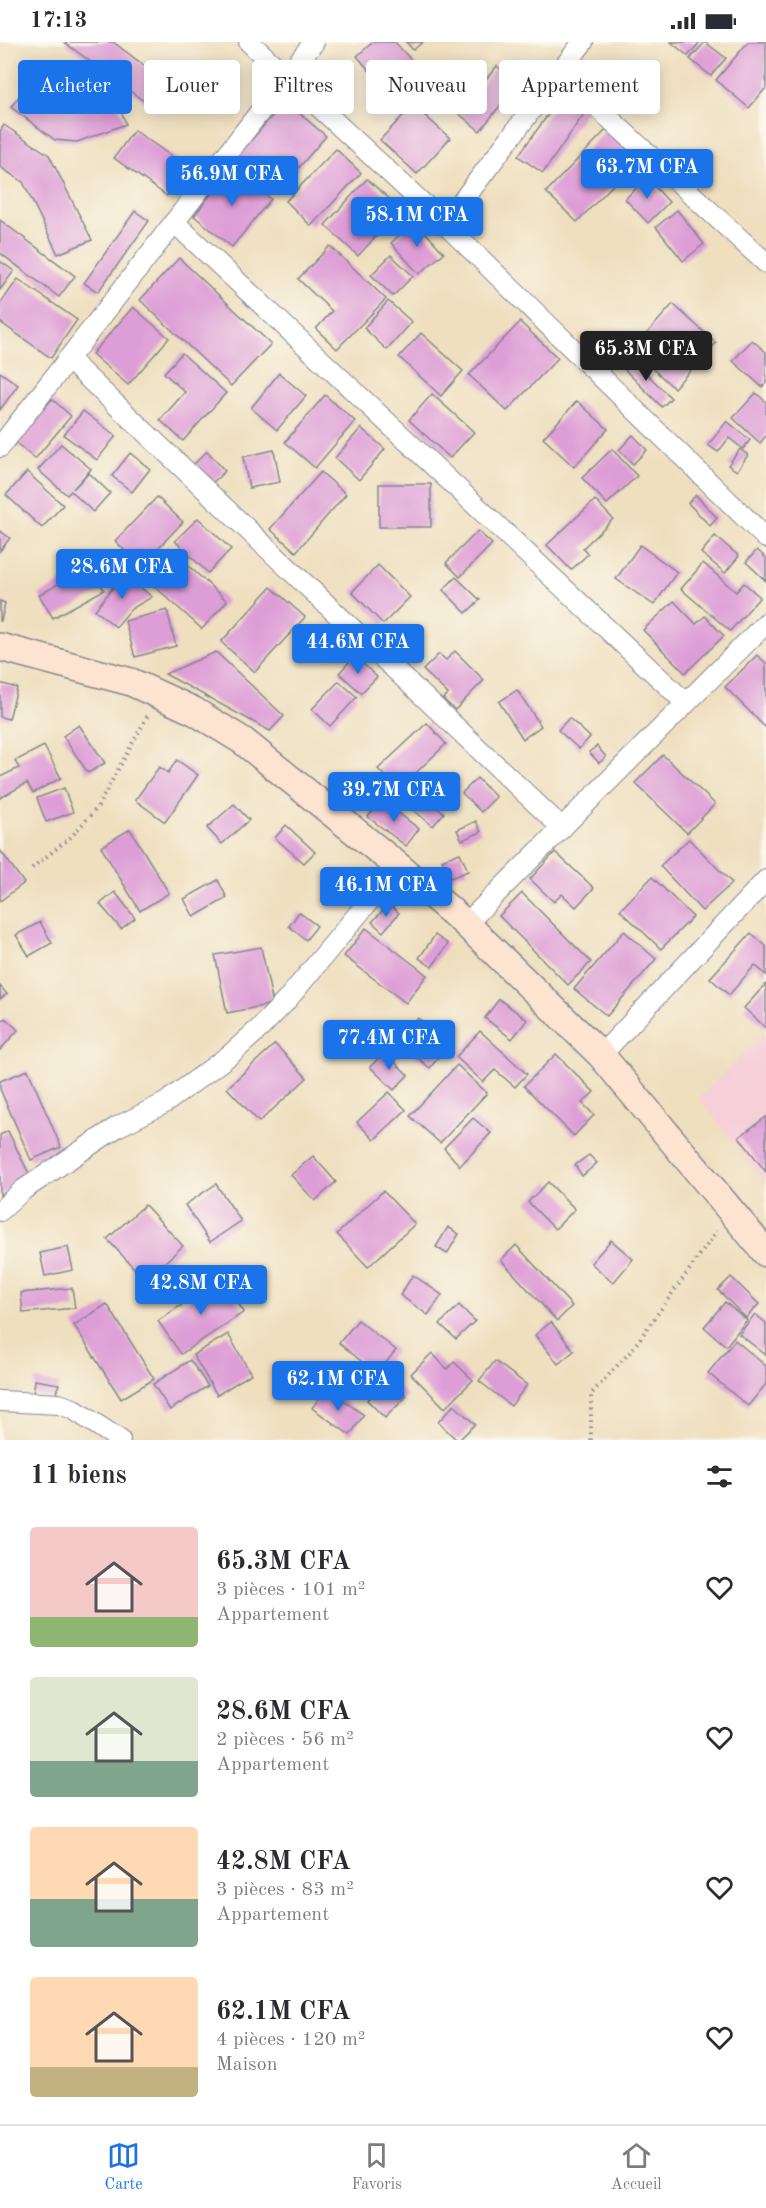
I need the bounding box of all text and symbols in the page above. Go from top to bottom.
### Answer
text: 17:13 [30,10,87,32]
chip: Acheter [18,60,132,114]
chip: Louer [144,60,240,114]
chip: Filtres [252,60,354,114]
chip: Nouveau [366,60,487,114]
chip: Appartement [499,60,660,114]
pin: 63.7M CFA [578,149,716,200]
pin: 56.9M CFA [163,156,301,207]
text: 63.7M CFA [595,158,699,178]
text: 56.9M CFA [180,165,284,185]
pin: 58.1M CFA [348,197,486,248]
text: 58.1M CFA [365,206,469,226]
pin: 65.3M CFA [577,331,715,382]
text: 65.3M CFA [594,340,698,360]
pin: 28.6M CFA [53,549,191,600]
text: 28.6M CFA [70,558,174,578]
pin: 44.6M CFA [289,624,427,675]
text: 44.6M CFA [306,633,410,653]
pin: 39.7M CFA [325,772,463,823]
text: 39.7M CFA [342,781,446,801]
pin: 46.1M CFA [317,867,455,918]
text: 46.1M CFA [334,876,438,896]
pin: 77.4M CFA [320,1020,458,1071]
text: 77.4M CFA [337,1029,441,1049]
pin: 42.8M CFA [132,1265,270,1316]
text: 42.8M CFA [149,1274,253,1294]
pin: 62.1M CFA [269,1361,407,1412]
text: 62.1M CFA [286,1370,390,1390]
icon: filters [703,1460,736,1493]
text: 11 biens [30,1463,127,1489]
text: 65.3M CFA [216,1549,351,1575]
icon: home [78,1551,150,1623]
icon: heart [703,1571,736,1604]
text: 3 pièces · 101 m² [216,1580,365,1600]
text: Appartement [216,1605,329,1625]
text: 28.6M CFA [216,1699,351,1725]
icon: home [78,1701,150,1773]
icon: heart [703,1721,736,1754]
text: 2 pièces · 56 m² [216,1730,354,1750]
text: Appartement [216,1755,329,1775]
text: 42.8M CFA [216,1849,351,1875]
icon: home [78,1851,150,1923]
icon: heart [703,1871,736,1904]
text: 3 pièces · 83 m² [216,1880,354,1900]
text: Appartement [216,1905,329,1925]
text: 62.1M CFA [216,1999,351,2025]
icon: home [78,2001,150,2073]
icon: heart [703,2021,736,2054]
text: 4 pièces · 120 m² [216,2030,365,2050]
text: Maison [216,2055,277,2075]
tab: Carte [104,2139,143,2195]
tab: Favoris [351,2139,402,2195]
tab: Accueil [611,2139,662,2195]

